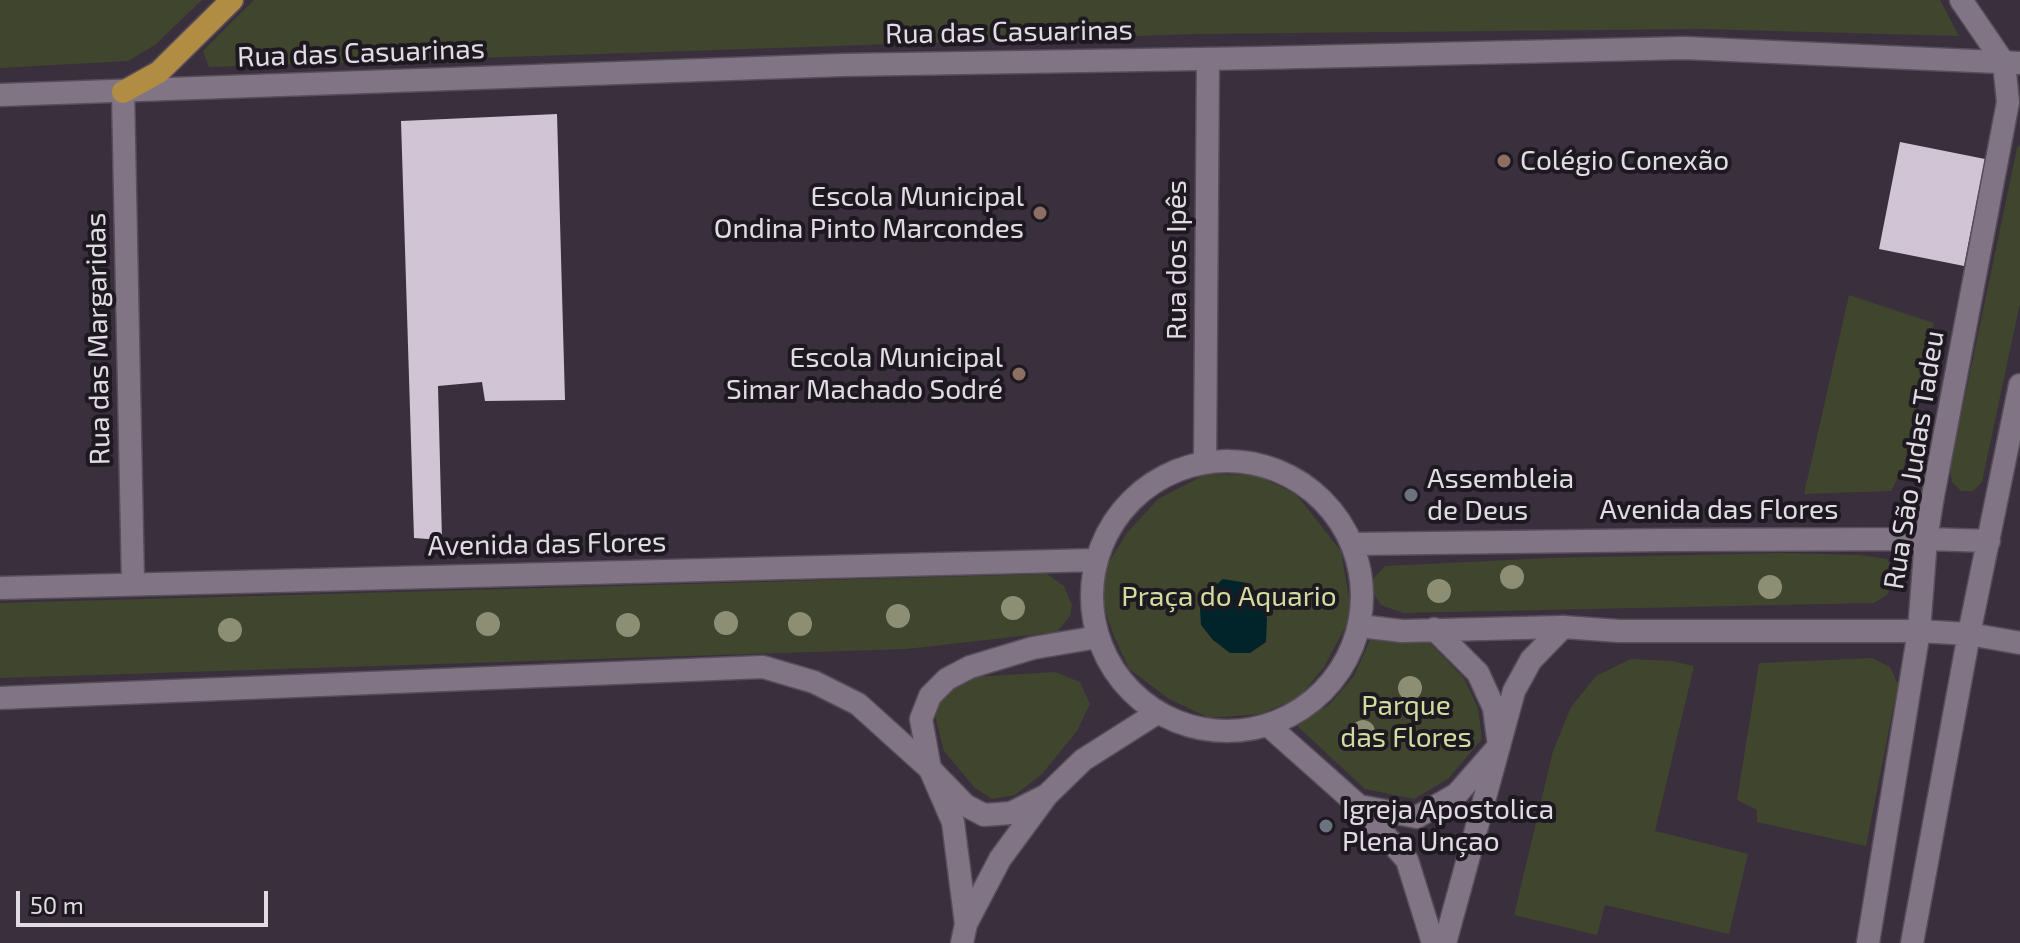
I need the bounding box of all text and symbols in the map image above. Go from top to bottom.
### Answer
street label: Rua das Casuarinas [885,13,1133,51]
street label: Rua das Casuarinas [237,32,485,74]
place label: Colégio Conexão [1520,144,1729,178]
marker: Colégio Conexão [1495,152,1513,170]
place label: Escola Municipal Ondina Pinto Marcondes [714,180,1024,246]
street label: Rua dos Ipês [1160,180,1194,340]
marker: Escola Municipal Ondina Pinto Marcondes [1031,204,1049,222]
street label: Rua das Margaridas [79,212,117,466]
street label: Rua São Judas Tadeu [1877,328,1951,592]
place label: Escola Municipal Simar Machado Sodré [726,341,1003,407]
marker: Escola Municipal Simar Machado Sodré [1010,365,1028,383]
place label: Assembleia de Deus [1427,462,1574,528]
marker: Assembleia de Deus [1402,486,1420,504]
street label: Avenida das Flores [1600,493,1838,527]
street label: Avenida das Flores [427,525,667,563]
park label: Praça do Aquario [1121,580,1337,614]
park label: Parque das Flores [1340,689,1472,755]
place label: Igreja Apostolica Plena Unçao [1342,793,1554,859]
marker: Igreja Apostolica Plena Unçao [1317,817,1335,835]
scale bar [20,875,272,925]
text: 50 m [30,890,84,919]

